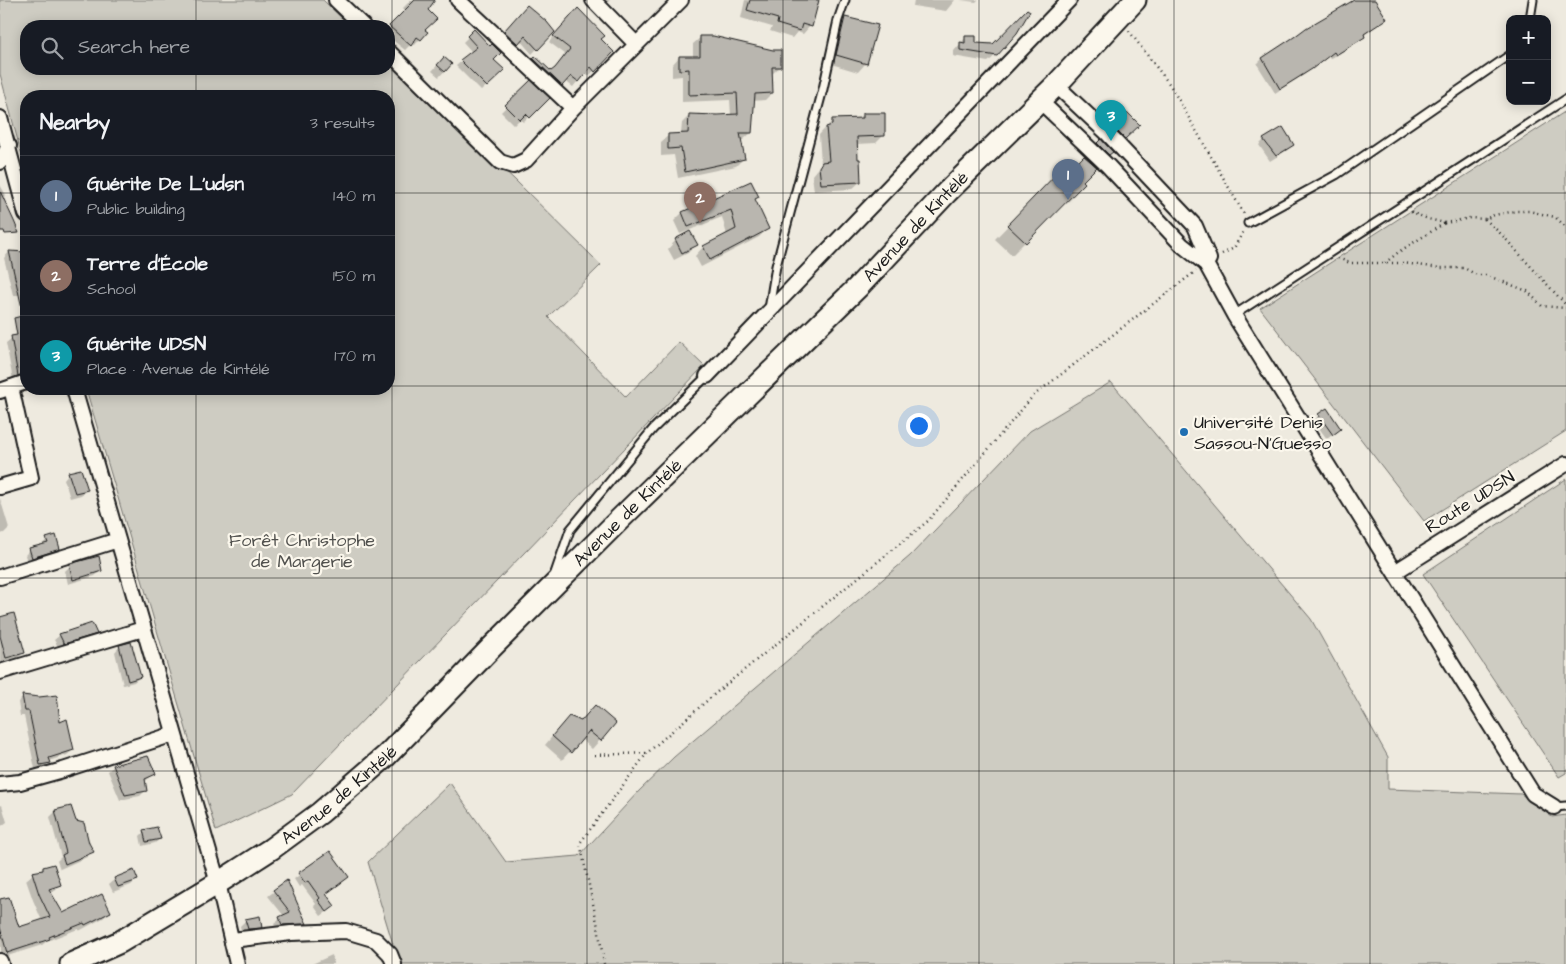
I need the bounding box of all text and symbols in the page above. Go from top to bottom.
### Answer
map controls [1506,15,1551,105]
button: + [1506,15,1551,60]
search box [20,20,395,75]
icon: search [38,34,66,62]
text: Search here [78,34,190,61]
button: − [1506,60,1551,105]
pin: 3 [1095,100,1127,141]
text: Nearby [40,108,110,137]
text: 3 results [310,112,375,134]
pin: 1 [1052,159,1084,200]
street label: Avenue de Kintélé [857,165,974,287]
text: Guérite De L'udsn [87,171,244,198]
pin: 2 [684,182,716,223]
text: 1 [55,185,57,207]
text: 140 m [333,185,375,207]
text: Public building [87,198,185,220]
text: Terre d’École [87,251,208,278]
text: 2 [51,265,61,287]
text: 150 m [333,265,375,287]
text: School [87,278,136,300]
text: Guérite UDSN [87,331,206,358]
text: 3 [52,345,60,367]
text: 170 m [334,345,375,367]
text: Place · Avenue de Kintélé [87,358,270,380]
place label: Université Denis Sassou-N'Guesso [1194,410,1331,456]
your location [906,413,932,439]
marker: Université Denis Sassou-N'Guesso [1178,426,1190,438]
street label: Avenue de Kintélé [567,453,688,572]
street label: Route UDSN [1421,465,1519,539]
park label: Forêt Christophe de Margerie [229,528,375,575]
street label: Avenue de Kintélé [276,739,403,850]

